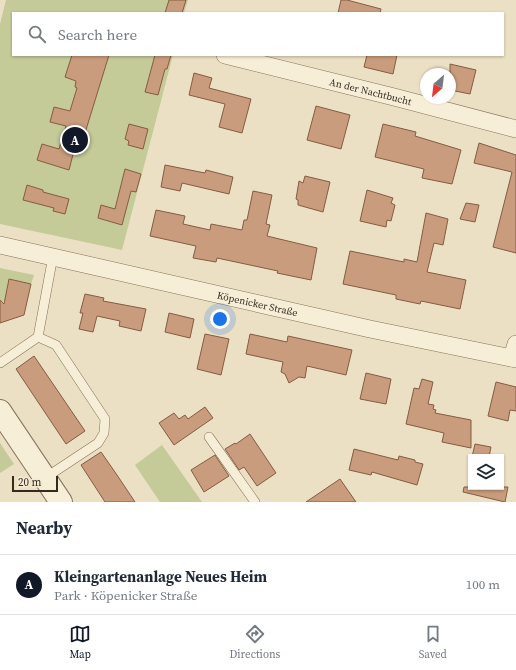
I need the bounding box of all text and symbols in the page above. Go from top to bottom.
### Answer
search box [12,12,504,56]
icon: search [26,23,48,45]
text: Search here [58,24,137,45]
north arrow [420,68,456,104]
street label: An der Nachtbucht [328,75,414,108]
pin: A [62,125,88,155]
street label: Köpenicker Straße [216,288,299,319]
your location [210,309,230,329]
map controls [468,454,504,490]
button: layers [468,454,504,490]
scale bar [12,474,58,493]
text: 20 m [18,475,41,490]
text: Nearby [16,516,72,540]
text: Kleingartenanlage Neues Heim [54,566,267,587]
text: A [25,576,33,593]
text: 100 m [466,576,500,593]
text: Park · Köpenicker Straße [54,587,197,604]
tab: Map [69,623,91,662]
tab: Directions [229,623,280,662]
tab: Saved [419,623,447,662]

